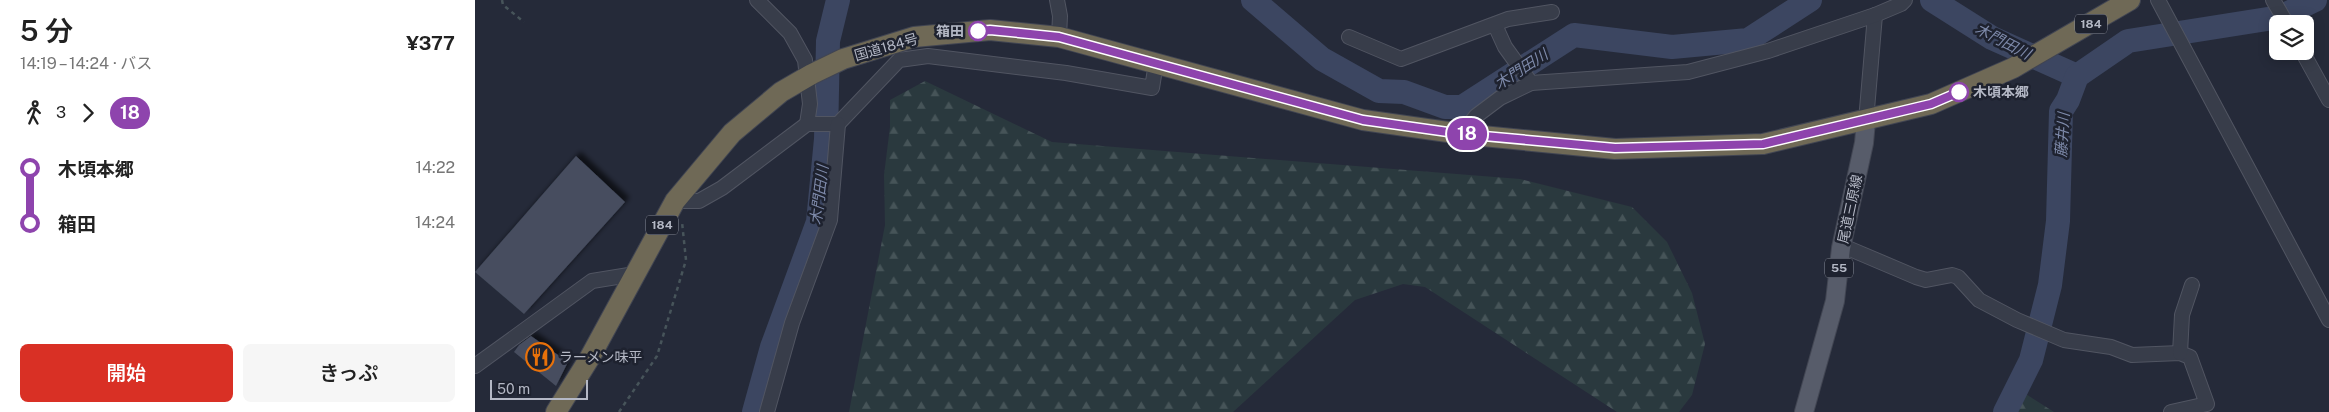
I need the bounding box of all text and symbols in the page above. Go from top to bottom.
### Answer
text: 5 分 [20,14,73,47]
road number: 184 [2075,14,2107,34]
map controls [2269,15,2314,60]
button: layers [2269,15,2314,60]
water label: 木門田川 [1972,20,2035,63]
marker: 箱田 [968,21,988,41]
place label: 箱田 [936,23,964,39]
street label: 国道184号 [852,30,920,64]
text: ¥377 [406,32,455,54]
water label: 木門田川 [1491,44,1552,92]
text: 14:19 – 14:24 · バス [20,54,152,73]
marker: 木頃本郷 [1949,82,1969,102]
place label: 木頃本郷 [1973,84,2029,100]
icon: walk [20,99,48,127]
icon: forward [74,99,102,127]
text: 18 [120,102,140,123]
text: 3 [56,103,66,122]
water label: 藤井川 [2052,110,2072,158]
line badge: 18 [1445,118,1489,150]
text: 18 [1457,123,1477,144]
text: 木頃本郷 [58,158,134,180]
text: 14:22 [415,158,455,177]
water label: 木門田川 [807,162,831,226]
street label: 尾道三原線 [1835,173,1865,245]
text: 箱田 [58,213,96,235]
text: 14:24 [415,213,455,232]
road number: 184 [646,216,678,234]
road number: 55 [1825,258,1853,278]
restaurant icon: ラーメン味平 [525,342,555,372]
button: 開始 [20,344,233,402]
button: きっぷ [243,344,455,402]
place label: ラーメン味平 [559,349,642,365]
scale bar [490,377,587,400]
text: 50 m [497,381,530,397]

